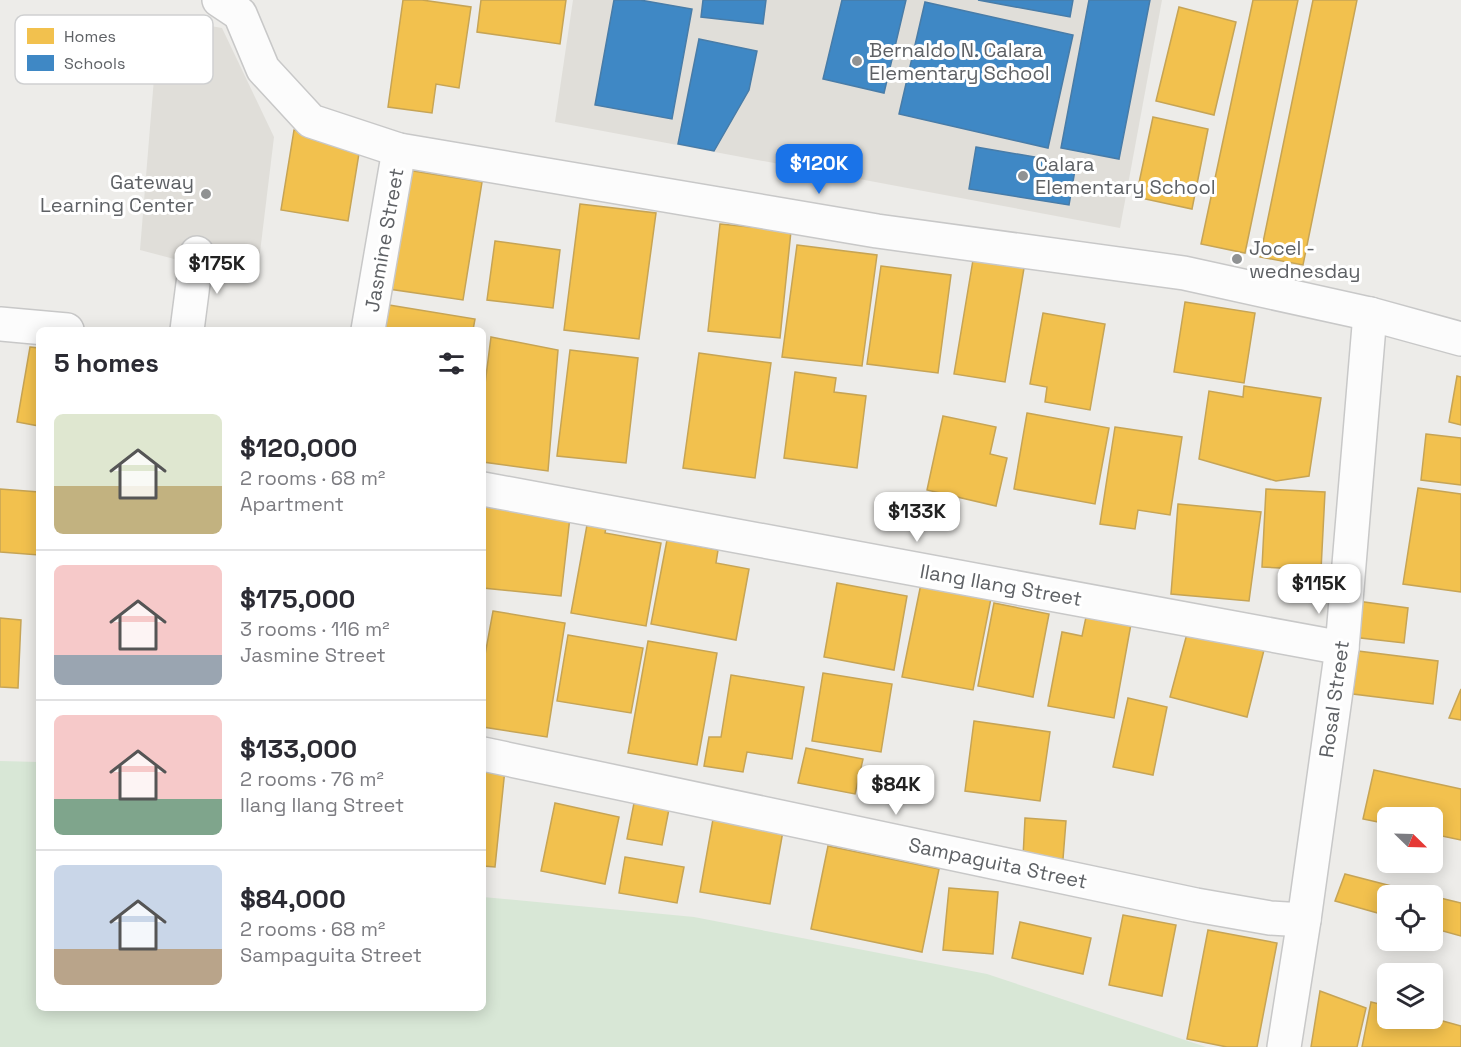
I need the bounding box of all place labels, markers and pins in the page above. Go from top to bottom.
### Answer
place label: Bernaldo N. Calara Elementary School [869,37,1050,86]
marker: Bernaldo N. Calara Elementary School [850,54,864,68]
pin: $120K [777,144,861,195]
place label: Calara Elementary School [1035,151,1216,200]
place label: Gateway Learning Center [40,169,194,218]
marker: Calara Elementary School [1016,169,1030,183]
marker: Gateway Learning Center [199,187,213,201]
place label: Jocel - wednesday [1249,235,1361,284]
pin: $175K [175,244,259,295]
marker: Jocel - wednesday [1230,252,1244,266]
pin: $133K [875,492,959,543]
pin: $115K [1277,564,1361,615]
pin: $84K [860,765,932,816]

